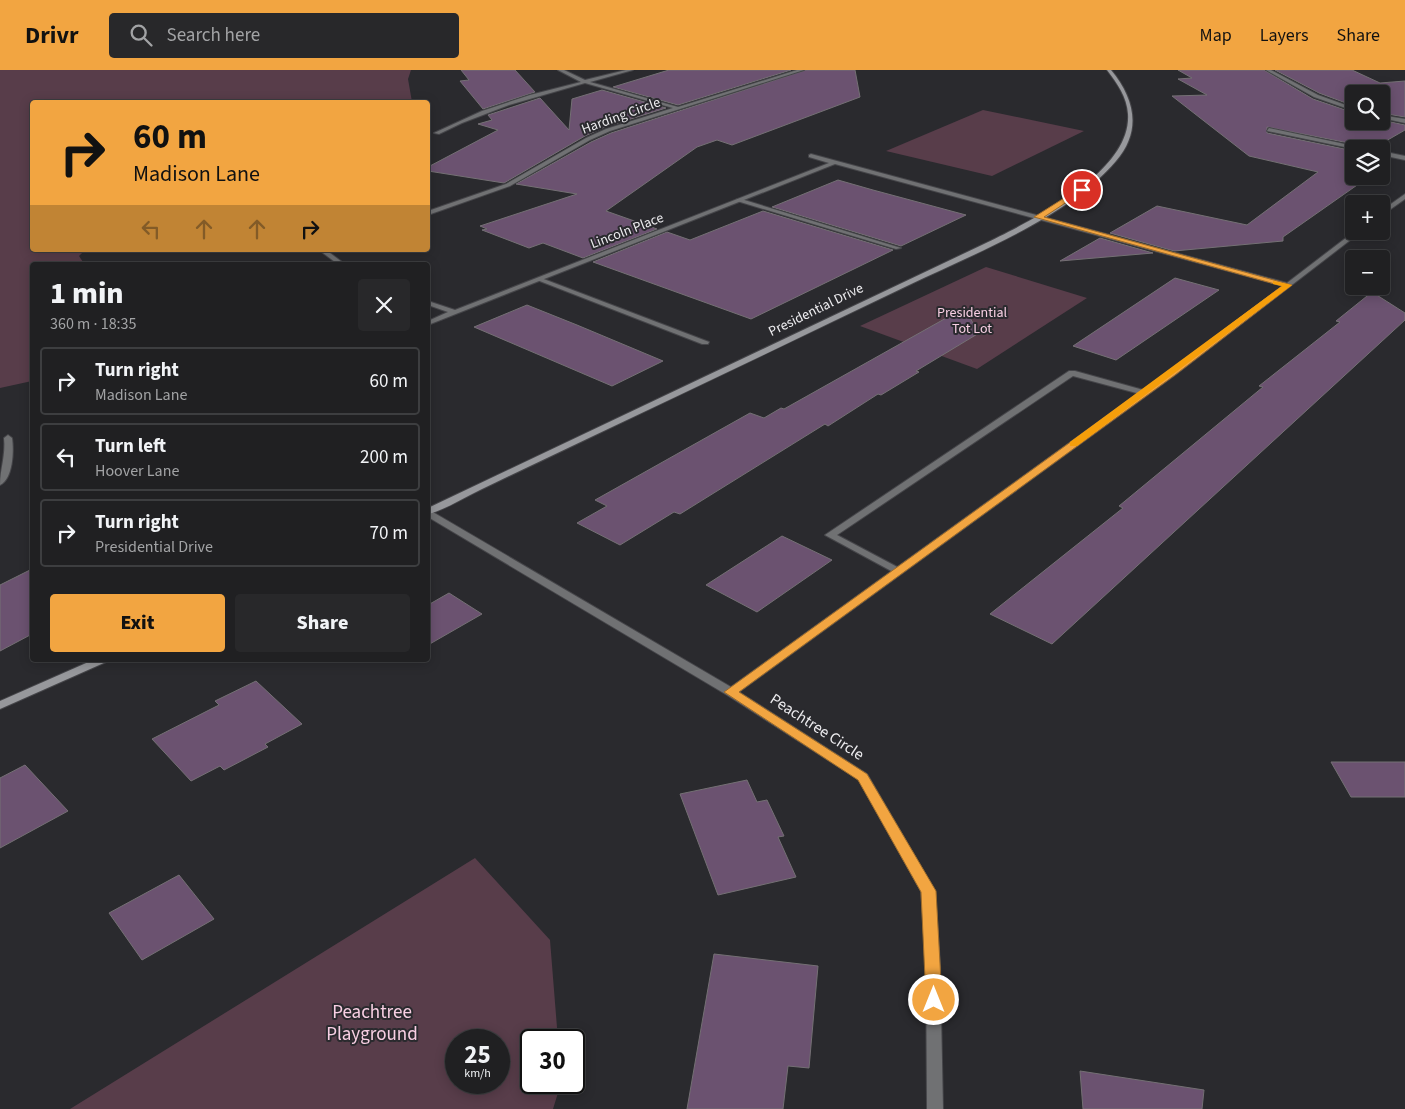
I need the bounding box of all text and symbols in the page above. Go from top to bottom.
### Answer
search box [109,13,459,58]
text: Drivr [25,18,79,53]
icon: search [127,21,155,49]
text: Search here [167,22,260,49]
text: Map [1200,23,1232,48]
text: Layers [1260,23,1309,48]
text: Share [1337,23,1380,48]
map controls [1345,85,1390,295]
button: search [1345,85,1390,130]
street label: Harding Circle [579,92,663,140]
text: 60 m [133,112,207,162]
icon: right [50,120,115,185]
button: layers [1345,140,1390,185]
text: Madison Lane [133,158,260,190]
pin [1061,169,1103,211]
icon: arrive [1068,176,1096,204]
button: + [1345,195,1390,240]
street label: Lincoln Place [587,208,667,254]
icon: left [137,215,165,243]
icon: ahead [190,215,218,243]
icon: ahead [243,215,271,243]
icon: right [296,215,324,243]
button: − [1345,250,1390,295]
text: 1 min [50,272,124,315]
street label: Presidential Drive [765,278,867,342]
button: close [358,279,410,331]
park label: Presidential Tot Lot [937,303,1007,339]
text: 360 m · 18:35 [50,313,137,335]
text: Turn right [95,357,179,384]
icon: right [52,367,80,395]
text: 60 m [370,368,408,395]
text: Madison Lane [95,384,187,406]
text: Turn left [95,433,166,460]
icon: left [52,443,80,471]
text: 200 m [360,444,408,471]
text: Hoover Lane [95,460,179,482]
text: Turn right [95,509,179,536]
icon: right [52,519,80,547]
text: 70 m [370,520,408,547]
text: Presidential Drive [95,536,213,558]
button: Exit [50,594,225,652]
button: Share [235,594,410,652]
street label: Peachtree Circle [766,688,868,766]
position arrow [907,973,959,1025]
park label: Peachtree Playground [326,999,418,1048]
speed limit sign: 30 [520,1029,585,1094]
text: 25 [464,1037,491,1073]
text: km/h [464,1065,491,1082]

